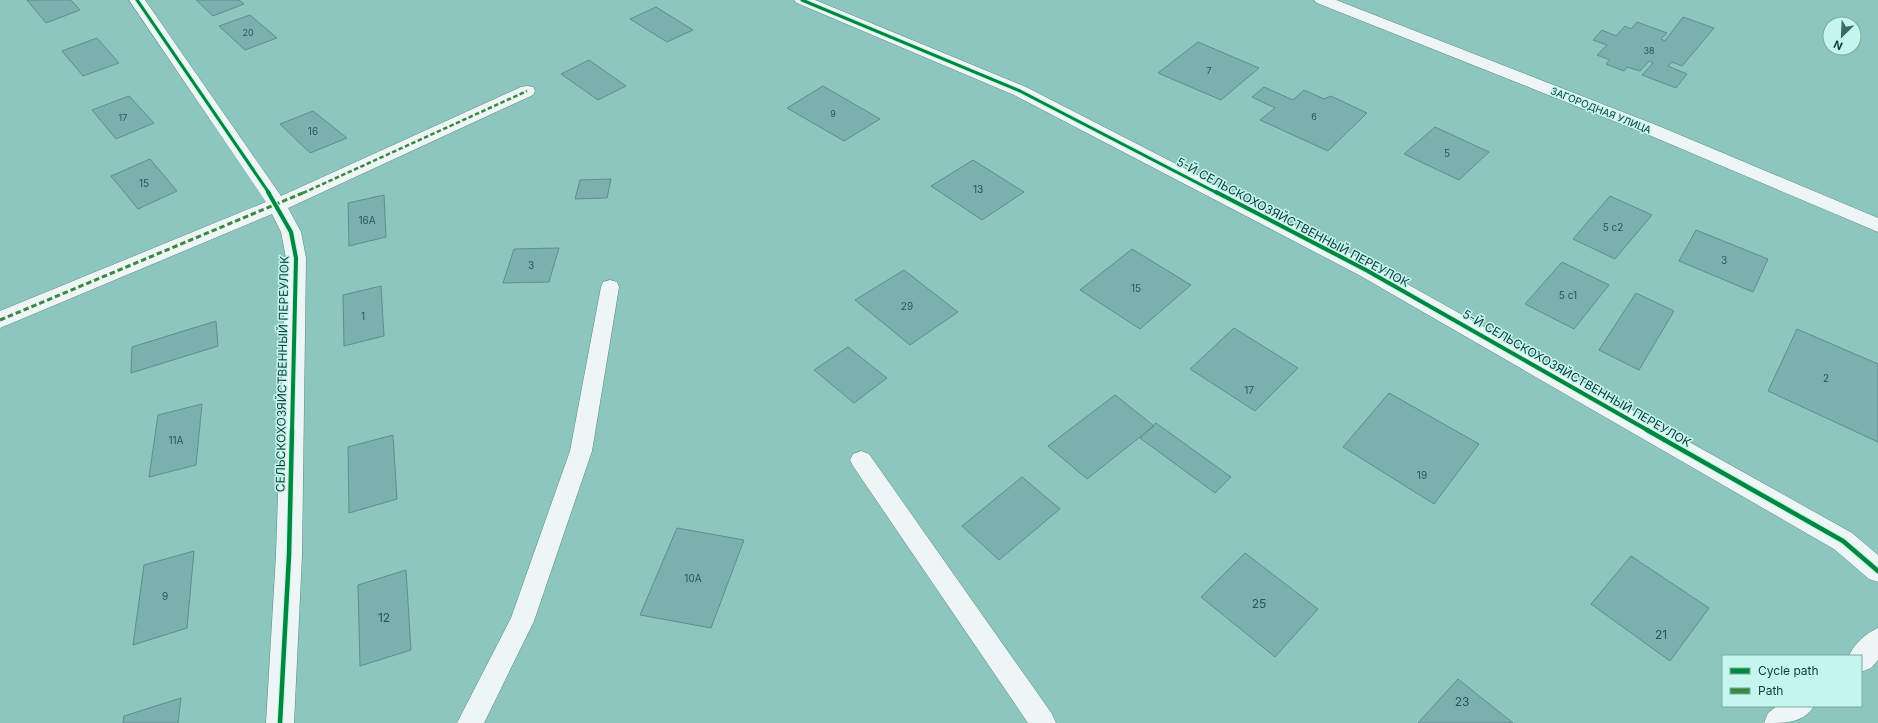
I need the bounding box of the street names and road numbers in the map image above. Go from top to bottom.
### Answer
street label: ЗАГОРОДНАЯ УЛИЦА [1549,84,1653,136]
street label: 5-Й СЕЛЬСКОХОЗЯЙСТВЕННЫЙ ПЕРЕУЛОК [1174,154,1412,290]
street label: СЕЛЬСКОХОЗЯЙСТВЕННЫЙ ПЕРЕУЛОК [272,256,292,492]
street label: 5-Й СЕЛЬСКОХОЗЯЙСТВЕННЫЙ ПЕРЕУЛОК [1460,306,1694,450]

